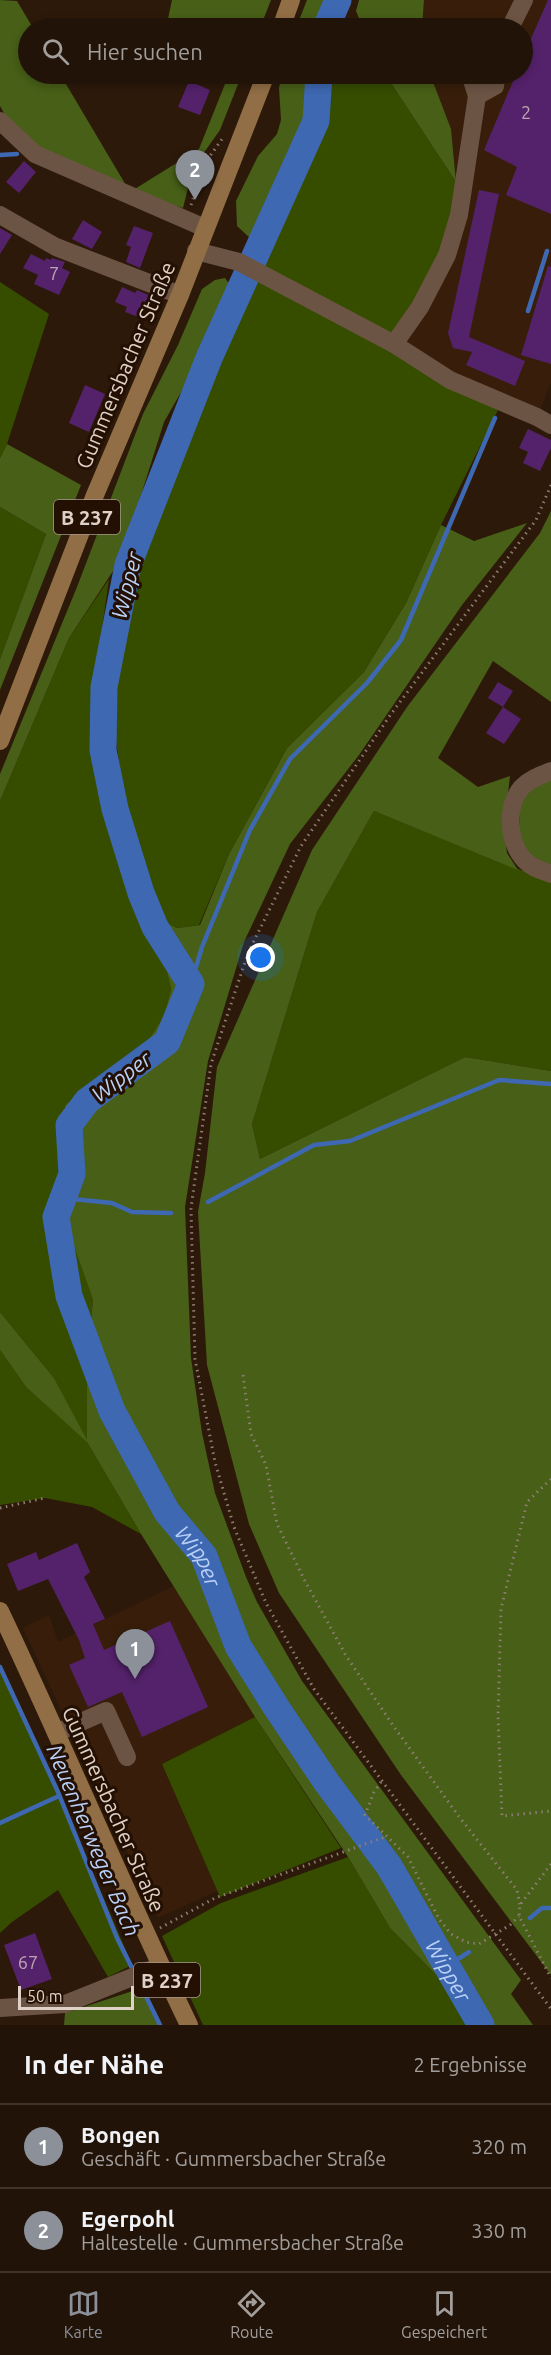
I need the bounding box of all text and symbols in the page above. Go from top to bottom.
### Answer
search box [18,18,533,84]
icon: search [39,35,72,68]
text: Hier suchen [87,39,203,64]
house number: 2 [521,102,531,122]
pin: 2 [176,150,214,200]
street label: Gummersbacher Straße [71,258,179,472]
house number: 7 [49,263,59,283]
road number: B 237 [54,500,120,534]
water label: Wipper [106,548,146,621]
your location [246,943,275,972]
water label: Wipper [86,1045,156,1106]
water label: Wipper [171,1520,227,1590]
pin: 1 [116,1630,154,1679]
street label: Gummersbacher Straße [58,1703,170,1915]
water label: Neuenherweger Bach [42,1740,146,1940]
water label: Wipper [421,1934,477,2006]
house number: 67 [18,1952,38,1972]
road number: B 237 [134,1963,200,1997]
scale bar [18,1983,134,2010]
text: 50 m [27,1987,63,2005]
text: In der Nähe [24,2050,164,2079]
text: 2 Ergebnisse [413,2053,527,2076]
text: Bongen [81,2122,160,2147]
text: 1 [38,2135,49,2158]
text: 320 m [471,2135,527,2158]
text: Geschäft · Gummersbacher Straße [81,2147,386,2170]
text: Egerpohl [81,2206,174,2231]
text: 2 [38,2219,49,2242]
text: 330 m [471,2219,527,2242]
text: Haltestelle · Gummersbacher Straße [81,2231,404,2254]
tab: Karte [64,2287,103,2341]
tab: Route [230,2287,274,2341]
tab: Gespeichert [401,2287,487,2341]

